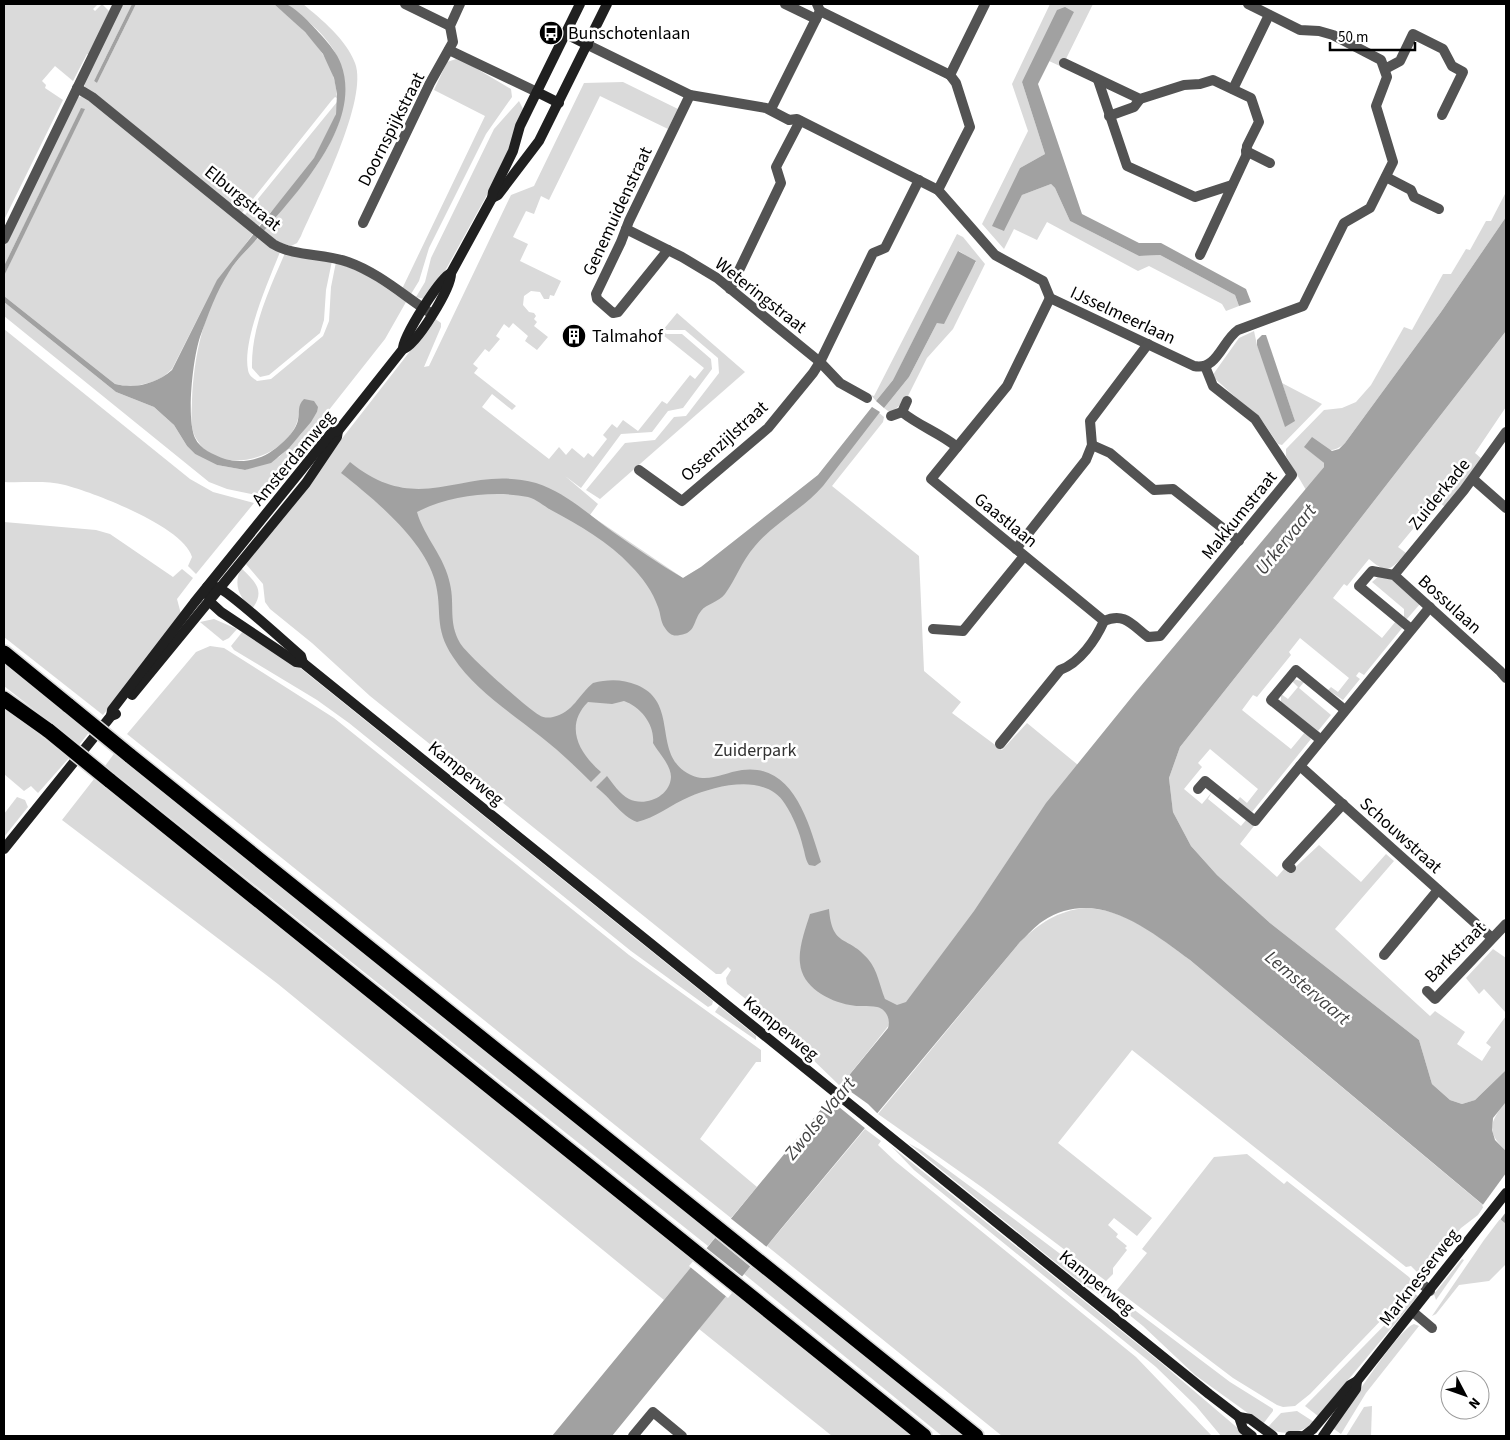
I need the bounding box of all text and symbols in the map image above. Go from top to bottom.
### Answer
bus stop icon: Bunschotenlaan [538,20,564,46]
scale bar [1330,20,1415,52]
place label: Bunschotenlaan [568,21,690,46]
text: 50 m [1338,27,1368,48]
street label: Doornspijkstraat [352,68,431,191]
street label: Genemuidenstraat [577,143,658,280]
street label: Elburgstraat [199,160,286,237]
street label: Weteringstraat [710,252,812,339]
street label: IJsselmeerlaan [1066,280,1180,351]
building icon: Talmahof [561,323,587,349]
place label: Talmahof [592,324,664,349]
street label: Ossenzijlstraat [675,395,774,487]
street label: Amsterdamweg [246,405,341,511]
street label: Zuiderkade [1403,453,1476,535]
street label: Makkumstraat [1196,466,1283,565]
street label: Gaastlaan [969,487,1043,554]
water label: Urkervaart [1249,498,1324,581]
street label: Bossulaan [1412,569,1487,640]
street label: Kamperweg [423,735,509,812]
park label: Zuiderpark [714,738,796,763]
street label: Schouwstraat [1354,792,1447,879]
street label: Barkstraat [1419,916,1492,989]
water label: Lemstervaart [1259,945,1356,1032]
street label: Kamperweg [738,990,824,1067]
water label: Zwolse Vaart [778,1071,863,1167]
street label: Marknesserweg [1373,1223,1465,1331]
street label: Kamperweg [1054,1244,1140,1321]
north arrow [1440,1370,1490,1420]
text: N [1463,1393,1485,1413]

